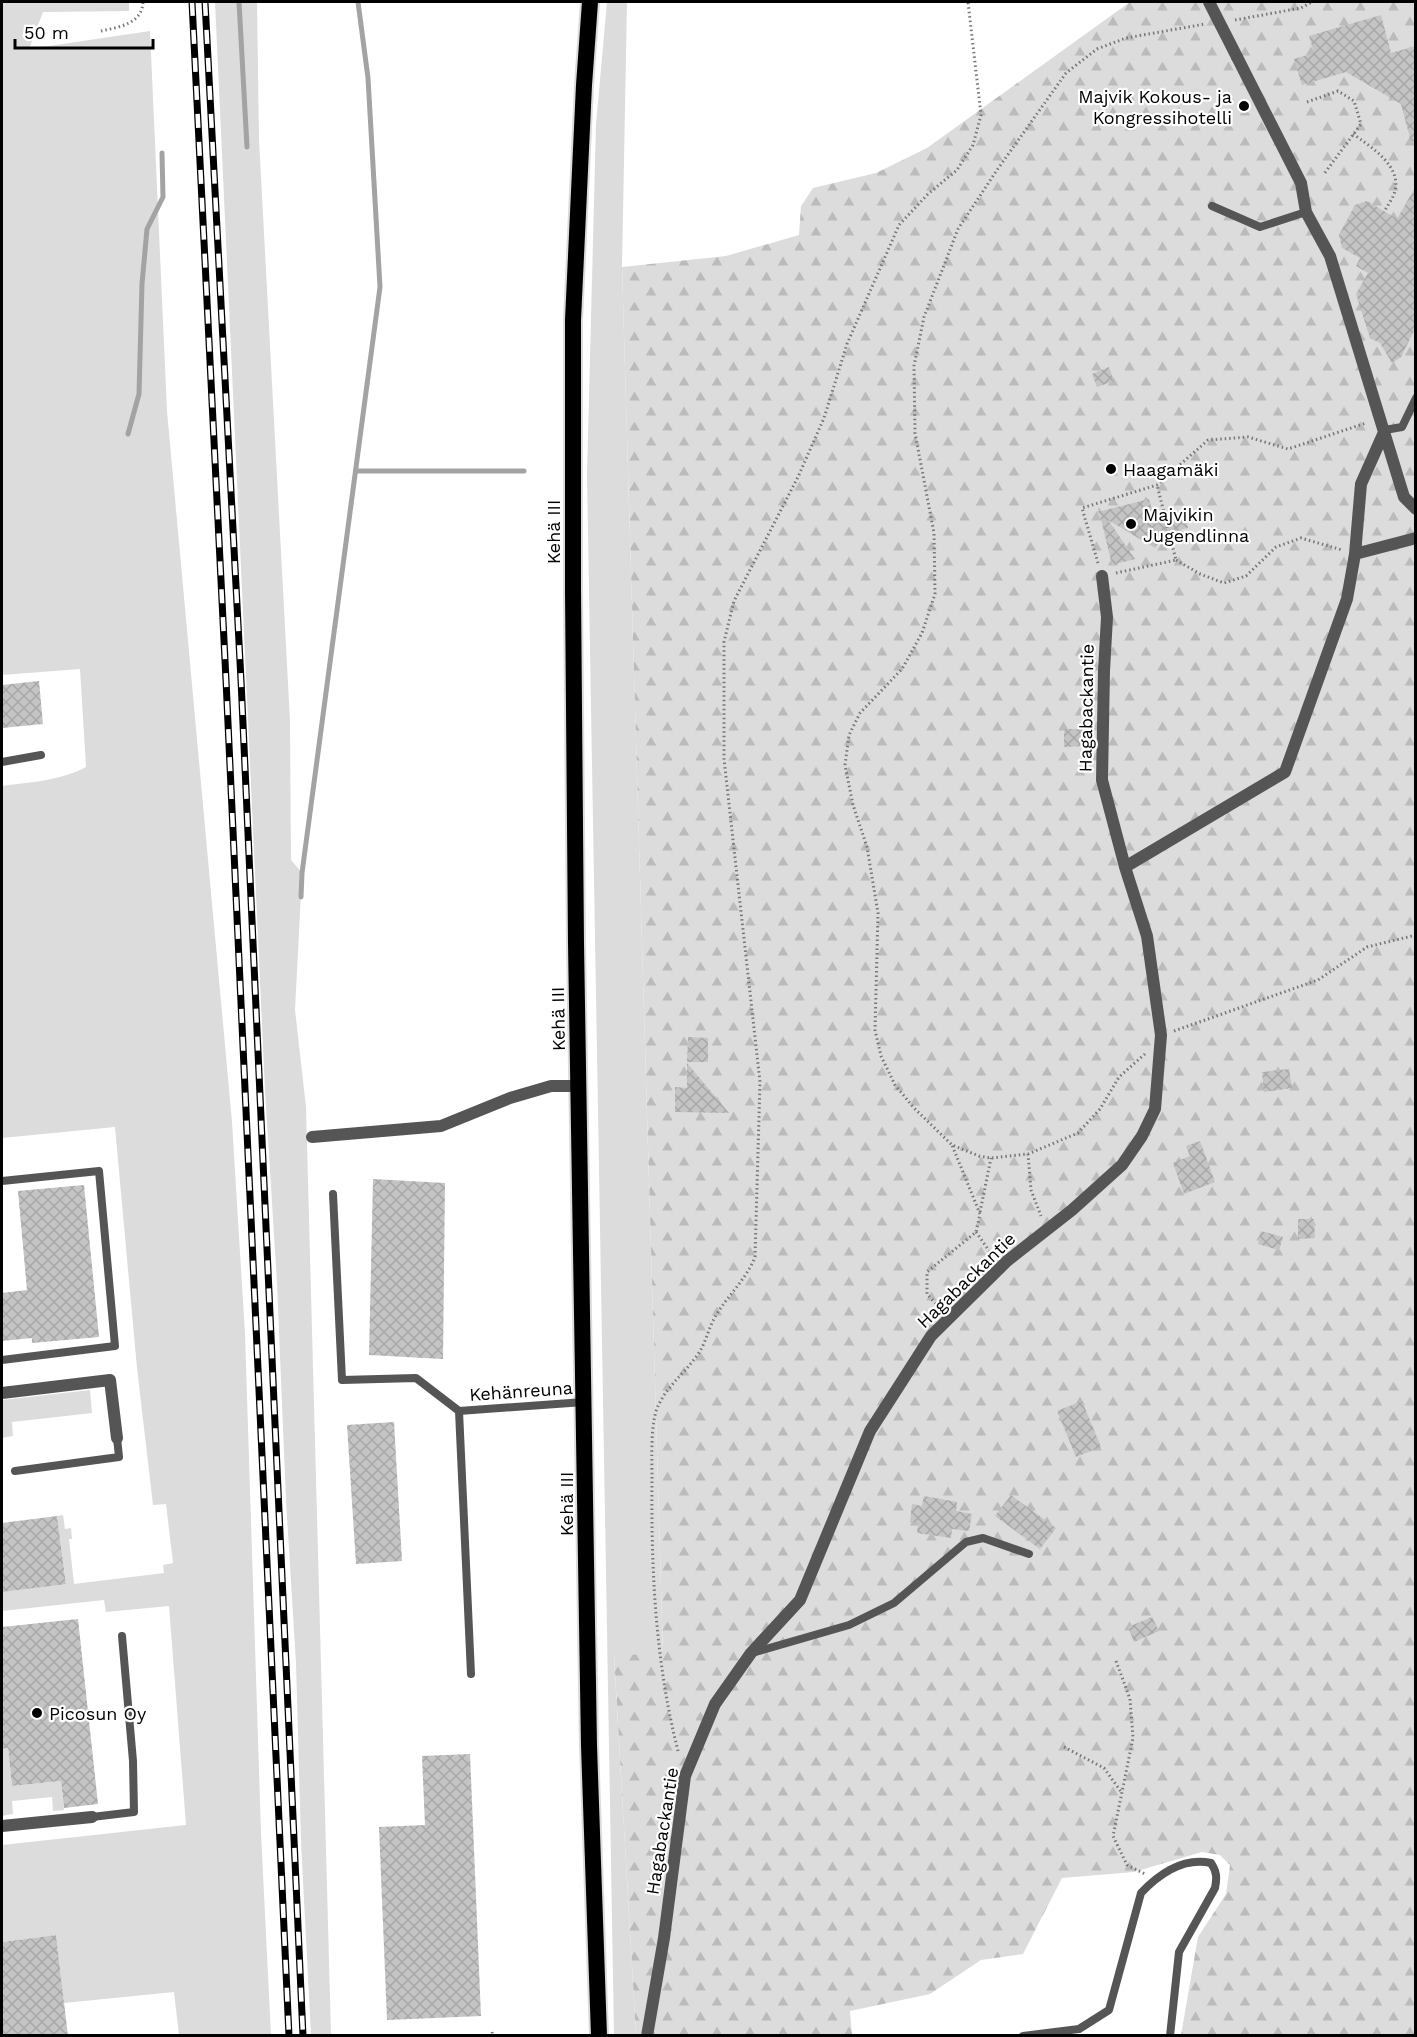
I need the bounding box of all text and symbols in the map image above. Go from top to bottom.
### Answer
scale bar [15,12,153,50]
text: 50 m [24,22,69,43]
place label: Majvik Kokous- ja Kongressihotelli [1078,86,1232,128]
marker: Majvik Kokous- ja Kongressihotelli [1237,99,1251,113]
place label: Haagamäki [1123,459,1219,480]
marker: Haagamäki [1104,462,1118,476]
street label: Kehä III [543,500,564,564]
place label: Majvikin Jugendlinna [1143,504,1249,546]
marker: Majvikin Jugendlinna [1124,517,1138,531]
street label: Hagabackantie [1074,644,1098,772]
street label: Kehä III [547,987,569,1051]
street label: Hagabackantie [912,1228,1020,1332]
street label: Kehänreuna [468,1377,574,1405]
street label: Kehä III [556,1472,577,1536]
place label: Picosun Oy [49,1703,147,1724]
marker: Picosun Oy [30,1706,44,1720]
street label: Hagabackantie [642,1766,682,1896]

